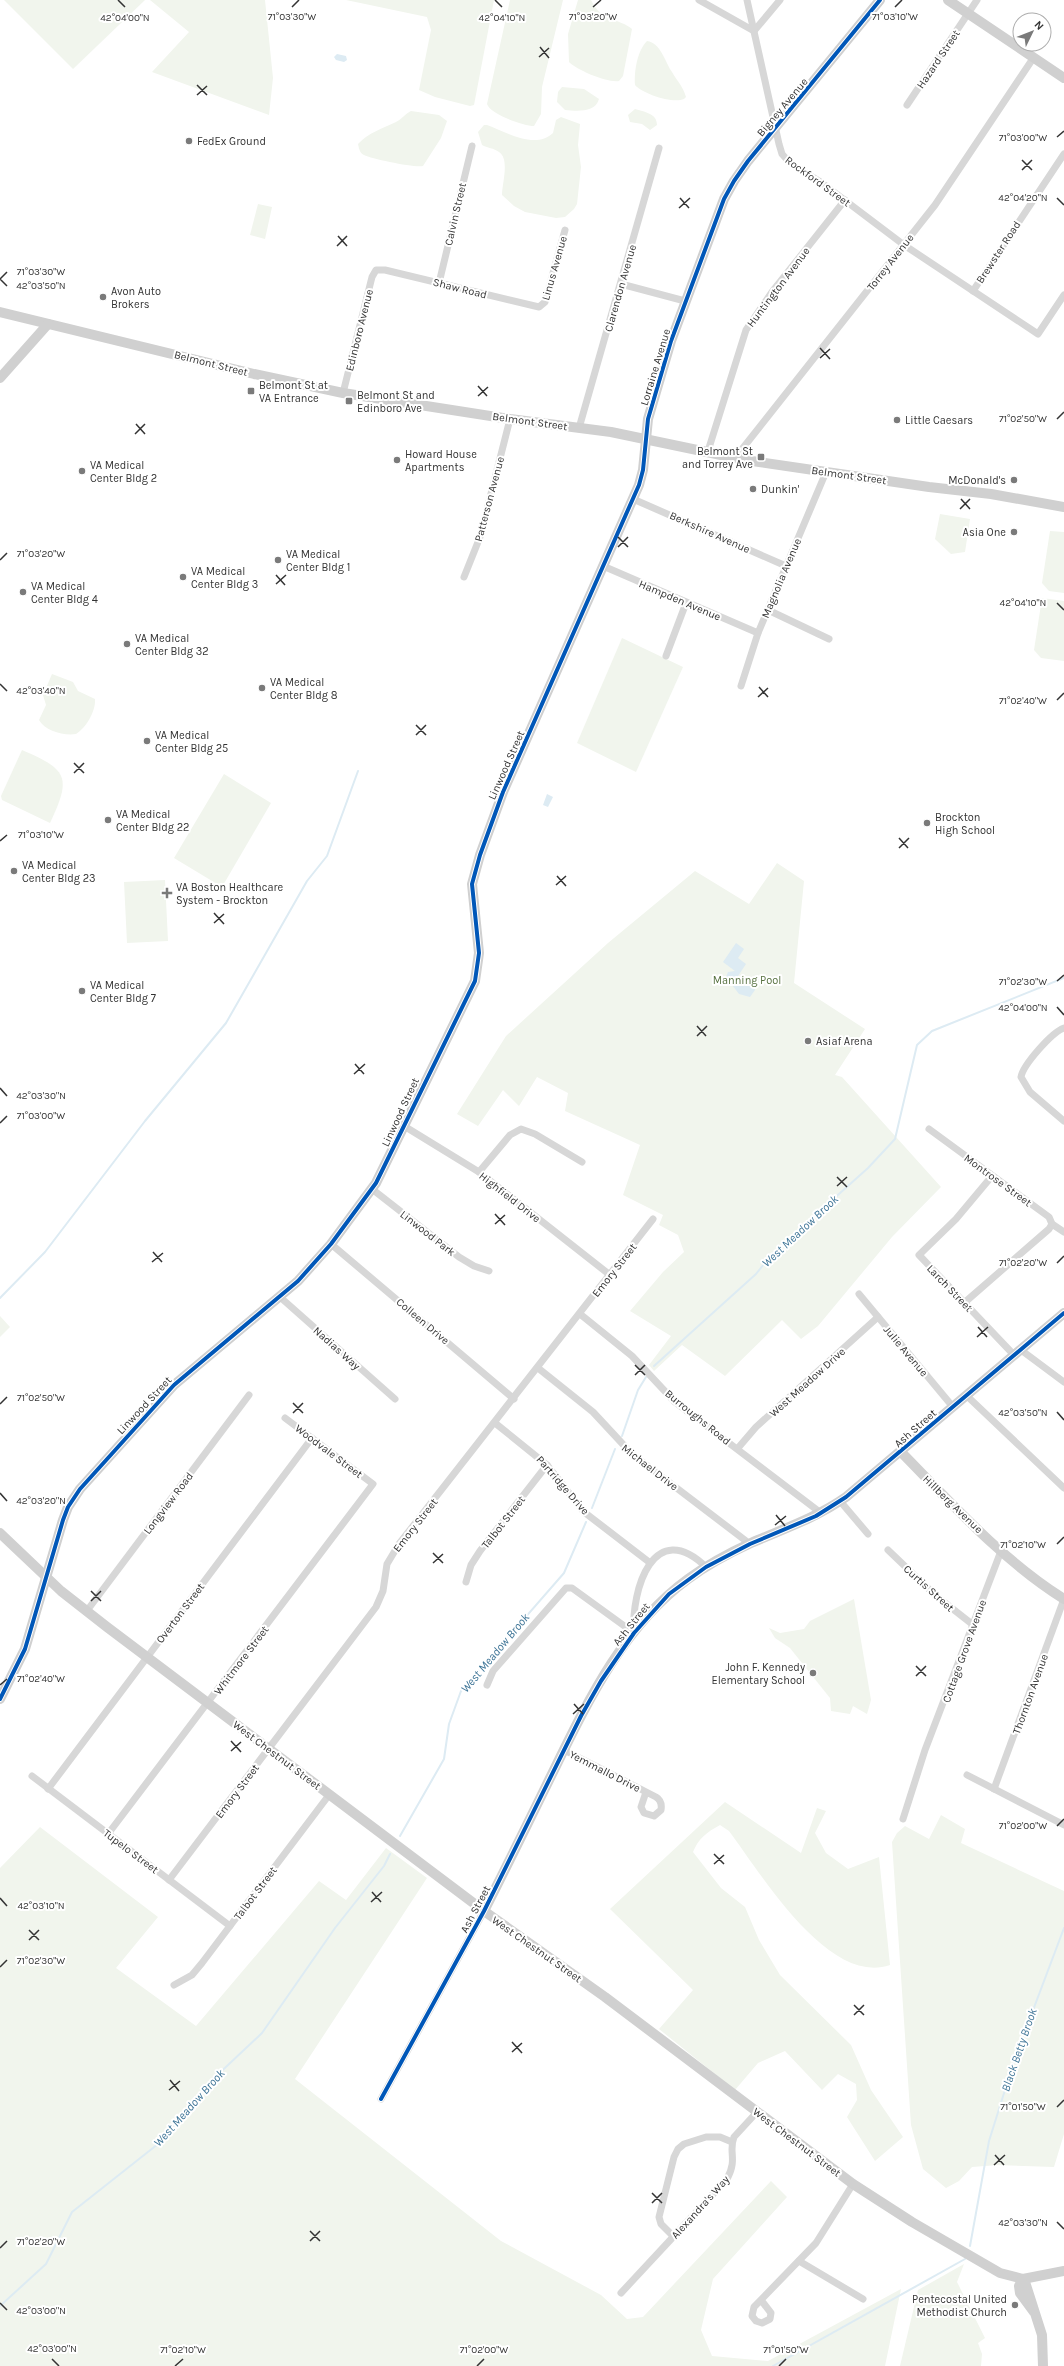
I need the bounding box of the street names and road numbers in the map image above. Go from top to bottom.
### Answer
street label: Hazard Street [914,27,963,91]
street label: Bigney Avenue [754,75,811,139]
street label: Rockford Street [783,153,853,209]
street label: Calvin Street [442,181,469,247]
street label: Brewster Road [973,219,1023,286]
street label: Torrey Avenue [864,231,917,293]
street label: Linus Avenue [539,234,570,302]
street label: Clarendon Avenue [602,243,639,333]
street label: Huntington Avenue [744,245,813,330]
street label: Shaw Road [432,275,488,301]
street label: Edinboro Avenue [343,287,376,372]
street label: Lorraine Avenue [638,327,673,407]
street label: Belmont Street [173,348,249,379]
street label: Belmont Street [492,410,568,433]
street label: Patterson Avenue [472,455,507,543]
street label: Belmont Street [811,464,887,487]
street label: Berkshire Avenue [668,509,752,556]
street label: Magnolia Avenue [759,536,804,620]
street label: Hampden Avenue [637,577,723,624]
street label: Linwood Street [485,729,528,802]
street label: Linwood Street [379,1076,422,1149]
street label: Montrose Street [961,1152,1034,1209]
street label: Highfield Drive [476,1169,543,1226]
street label: Linwood Park [397,1208,458,1259]
street label: Emory Street [589,1241,639,1300]
street label: Larch Street [924,1262,975,1315]
street label: Colleen Drive [394,1295,452,1348]
street label: Julie Avenue [881,1323,931,1379]
street label: Nadias Way [311,1324,363,1373]
street label: West Meadow Drive [767,1345,848,1420]
street label: Linwood Street [114,1374,174,1437]
street label: Burroughs Road [662,1387,733,1448]
street label: Ash Street [892,1407,939,1450]
street label: Woodvale Street [292,1422,365,1481]
street label: Michael Drive [619,1441,681,1494]
street label: Partridge Drive [533,1453,592,1518]
street label: Longview Road [141,1470,196,1537]
street label: Hillberg Avenue [920,1473,985,1536]
street label: Talbot Street [479,1493,528,1551]
street label: Emory Street [390,1496,440,1555]
street label: Curtis Street [901,1562,957,1614]
street label: Overton Street [154,1581,207,1646]
street label: Cottage Grove Avenue [940,1598,989,1704]
street label: Ash Street [610,1600,653,1648]
street label: Whitmore Street [211,1623,271,1697]
street label: Thornton Avenue [1010,1652,1051,1736]
street label: West Chestnut Street [230,1718,323,1793]
street label: Yemmallo Drive [567,1748,643,1795]
street label: Emory Street [213,1762,262,1821]
street label: Tupelo Street [101,1827,161,1876]
street label: Talbot Street [231,1864,280,1922]
street label: Ash Street [458,1883,493,1935]
street label: West Chestnut Street [489,1913,584,1985]
street label: West Chestnut Street [750,2105,843,2180]
street label: Alexandra's Way [669,2173,732,2242]

